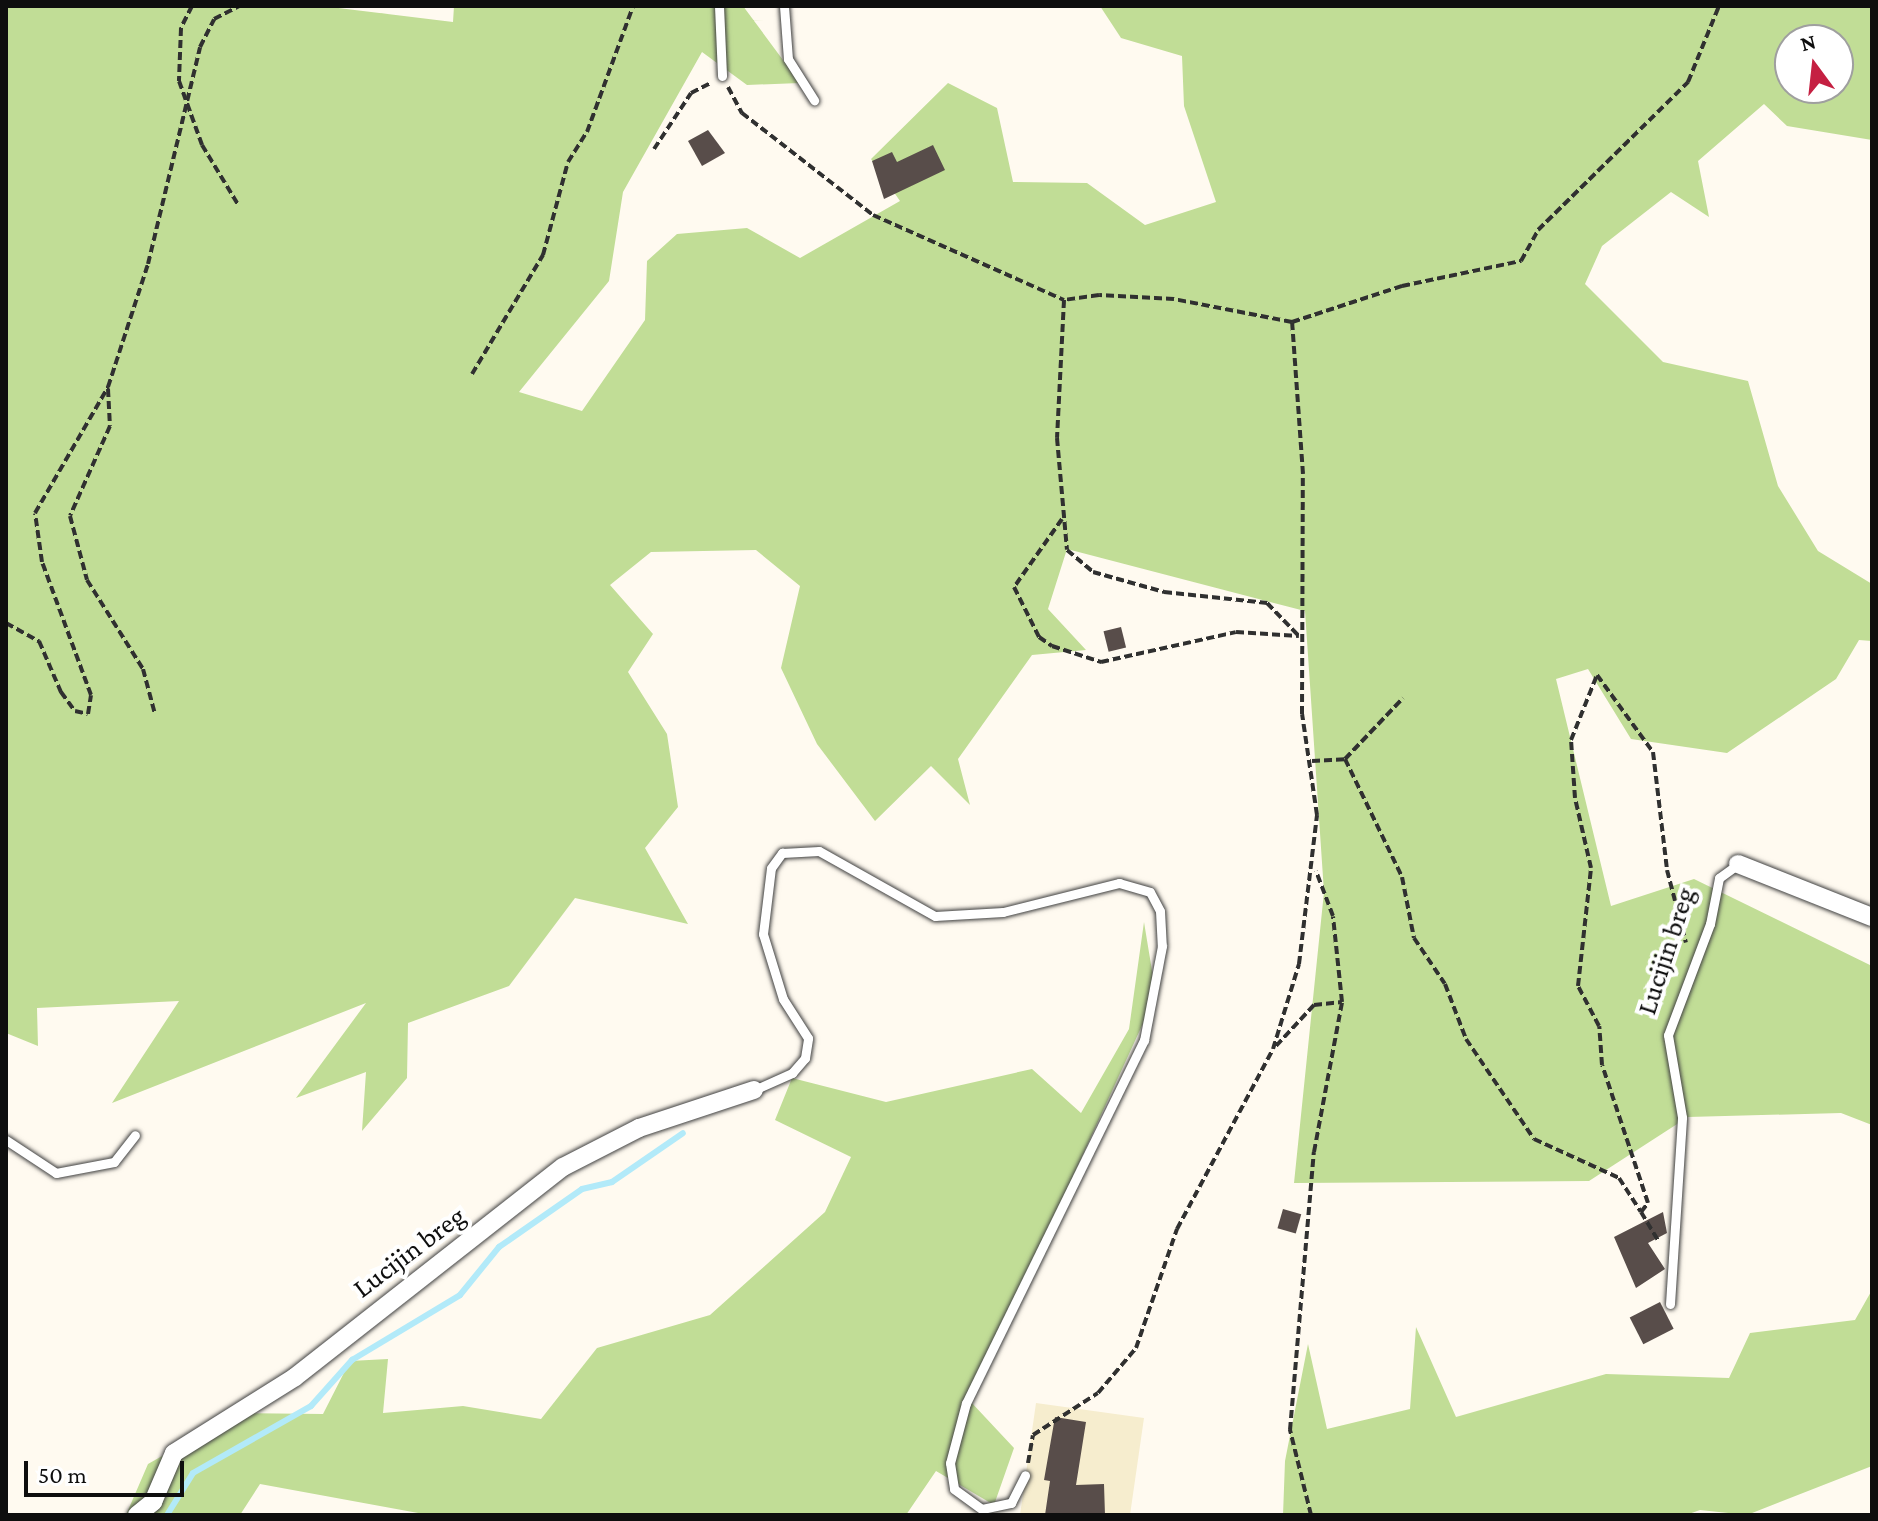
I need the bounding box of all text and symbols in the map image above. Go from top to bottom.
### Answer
north arrow [1774,24,1854,104]
text: N [1798,28,1819,56]
street label: Lucijin breg [1630,883,1702,1019]
street label: Lucijin breg [346,1199,472,1305]
scale bar [28,1445,188,1495]
text: 50 m [38,1461,87,1488]

